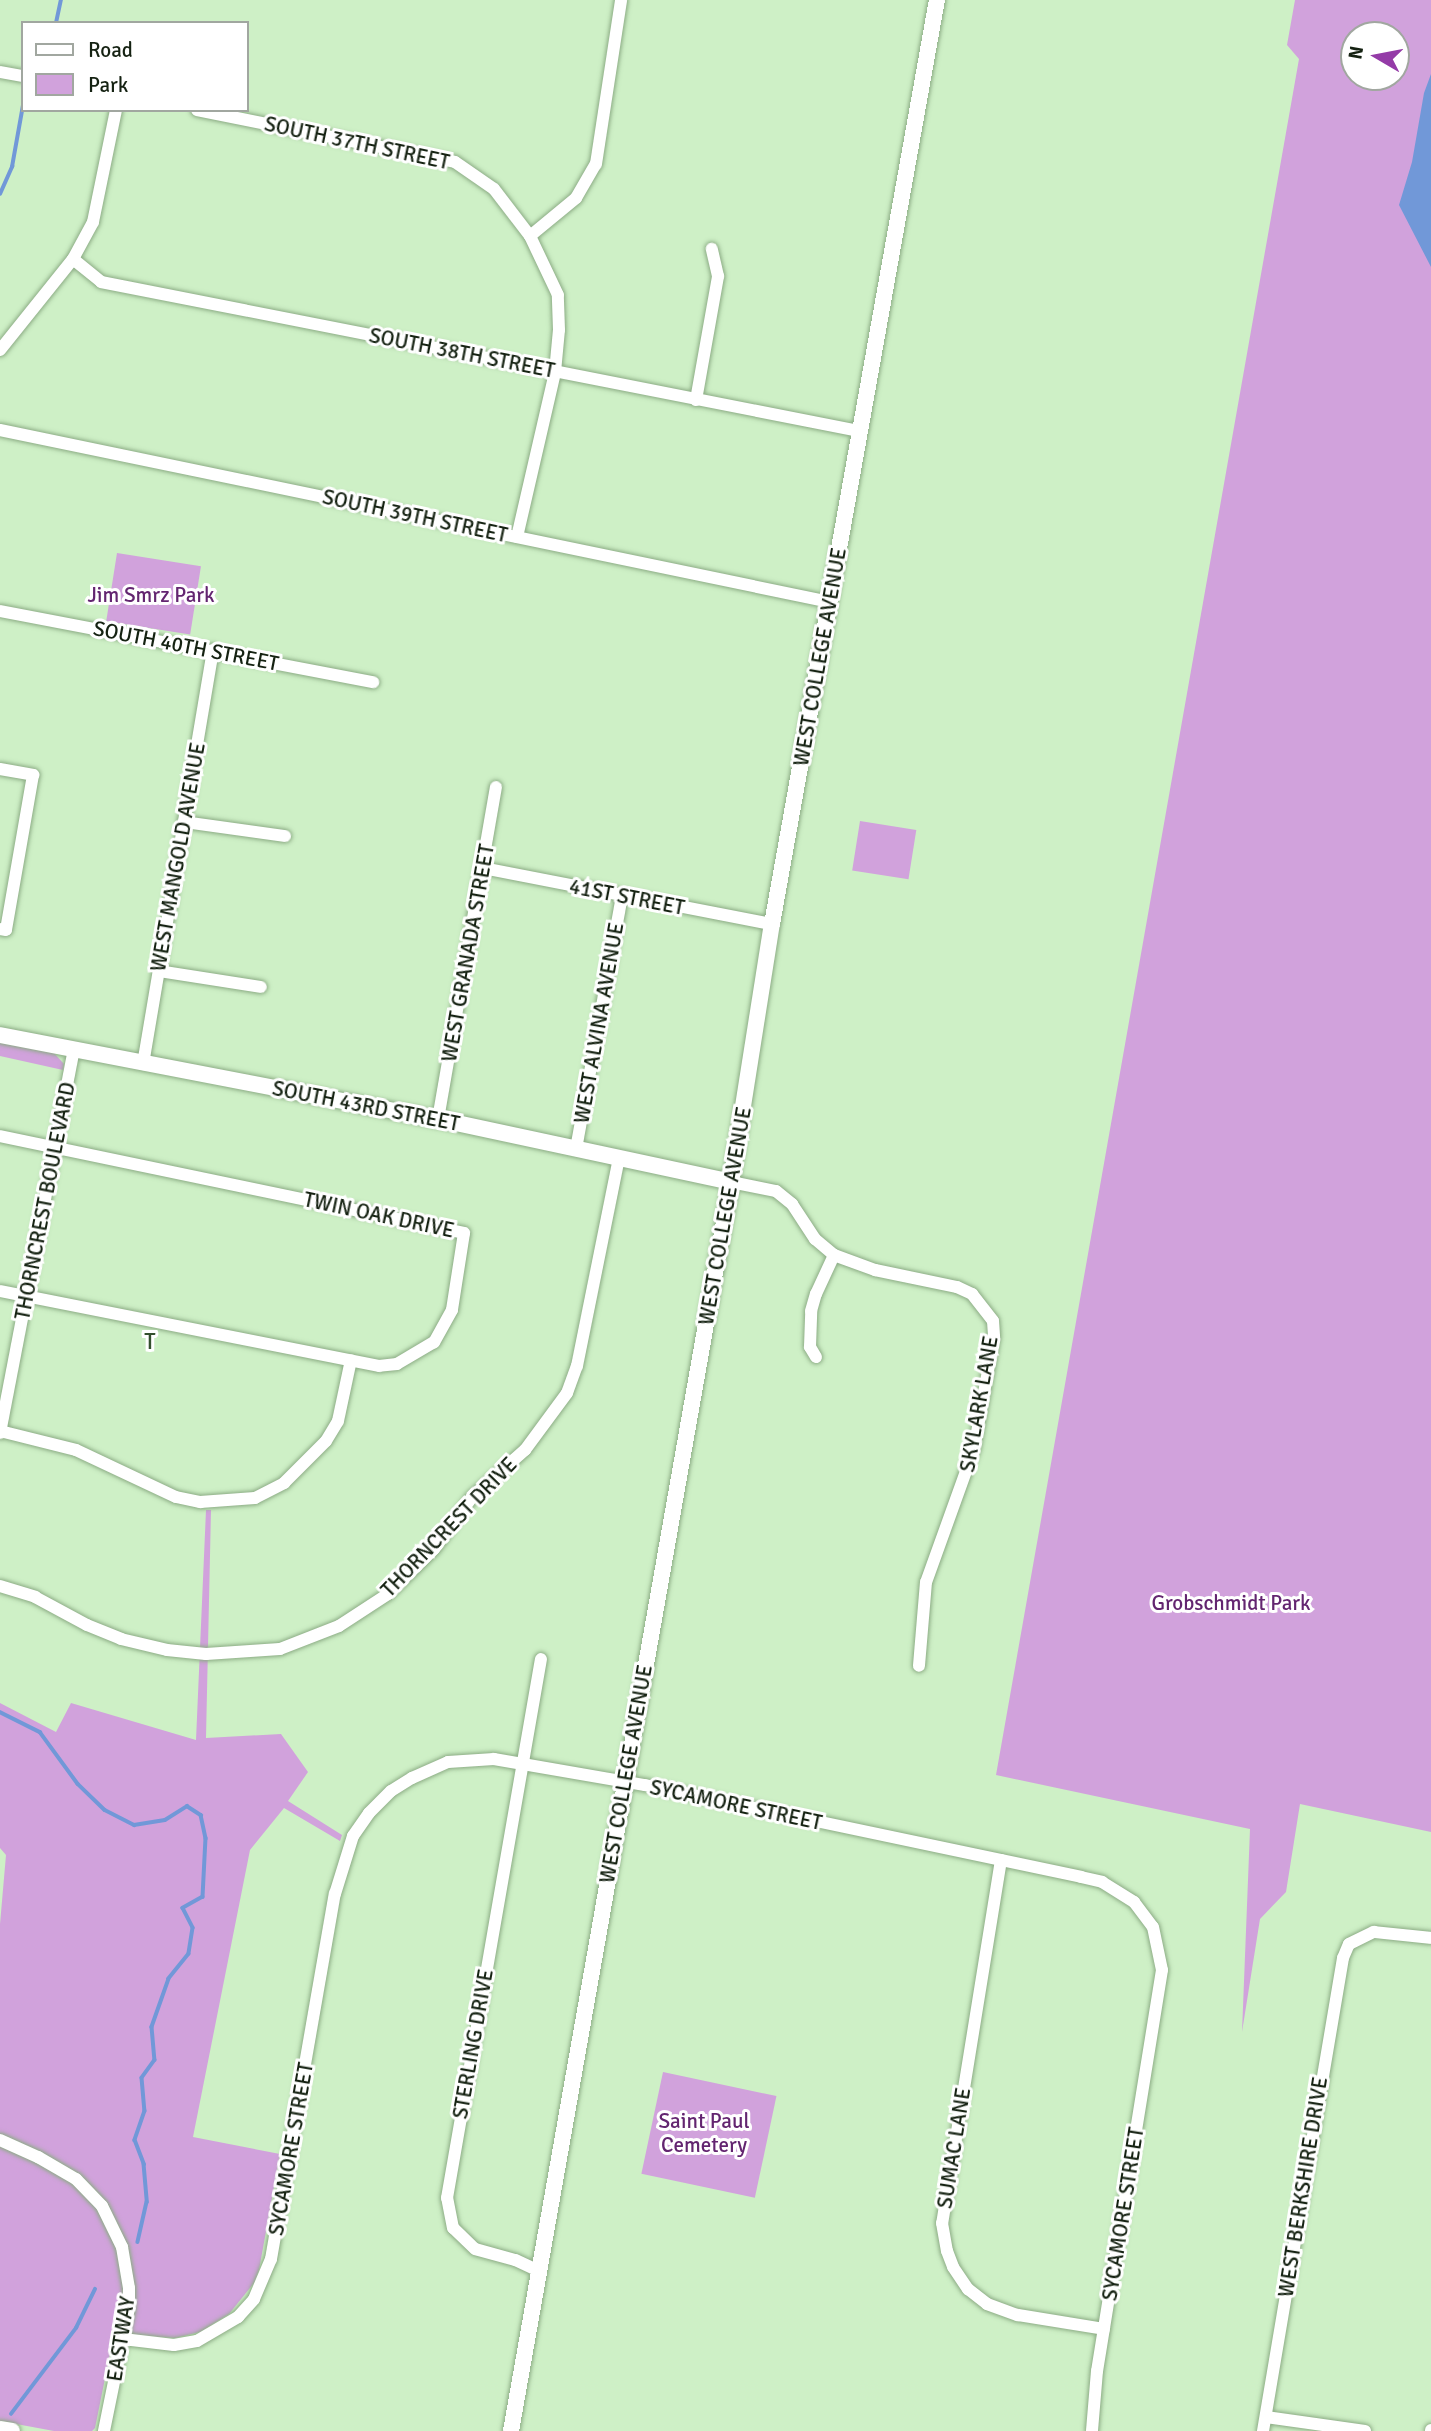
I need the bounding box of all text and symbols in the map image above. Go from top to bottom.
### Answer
legend [21,21,248,112]
north arrow [1340,21,1410,91]
text: Road [88,37,133,63]
text: N [1343,44,1369,61]
text: Park [88,72,128,98]
street label: SOUTH 37TH STREET [262,111,452,175]
street label: SOUTH 38TH STREET [367,323,557,383]
street label: SOUTH 39TH STREET [320,484,510,548]
street label: WEST COLLEGE AVENUE [788,546,852,768]
park label: Jim Smrz Park [87,582,215,608]
street label: SOUTH 40TH STREET [91,616,281,676]
street label: WEST MANGOLD AVENUE [145,741,211,973]
street label: WEST GRANADA STREET [436,842,500,1064]
street label: 41ST STREET [567,873,687,921]
street label: WEST ALVINA AVENUE [569,921,629,1125]
street label: SOUTH 43RD STREET [270,1075,462,1137]
street label: THORNCREST BOULEVARD [10,1080,80,1322]
street label: WEST COLLEGE AVENUE [693,1105,757,1327]
street label: TWIN OAK DRIVE [302,1187,456,1243]
district label: T [144,1328,158,1356]
street label: SKYLARK LANE [955,1334,1003,1474]
street label: THORNCREST DRIVE [376,1452,522,1602]
park label: Grobschmidt Park [1151,1590,1311,1616]
street label: WEST COLLEGE AVENUE [594,1663,658,1885]
street label: SYCAMORE STREET [648,1774,824,1836]
street label: STERLING DRIVE [447,1967,499,2121]
street label: SYCAMORE STREET [263,2060,319,2238]
street label: WEST BERKSHIRE DRIVE [1273,2075,1333,2299]
street label: SUMAC LANE [932,2086,976,2210]
park label: Saint Paul Cemetery [658,2108,750,2158]
street label: SYCAMORE STREET [1097,2125,1149,2303]
street label: EASTWAY [102,2295,140,2383]

